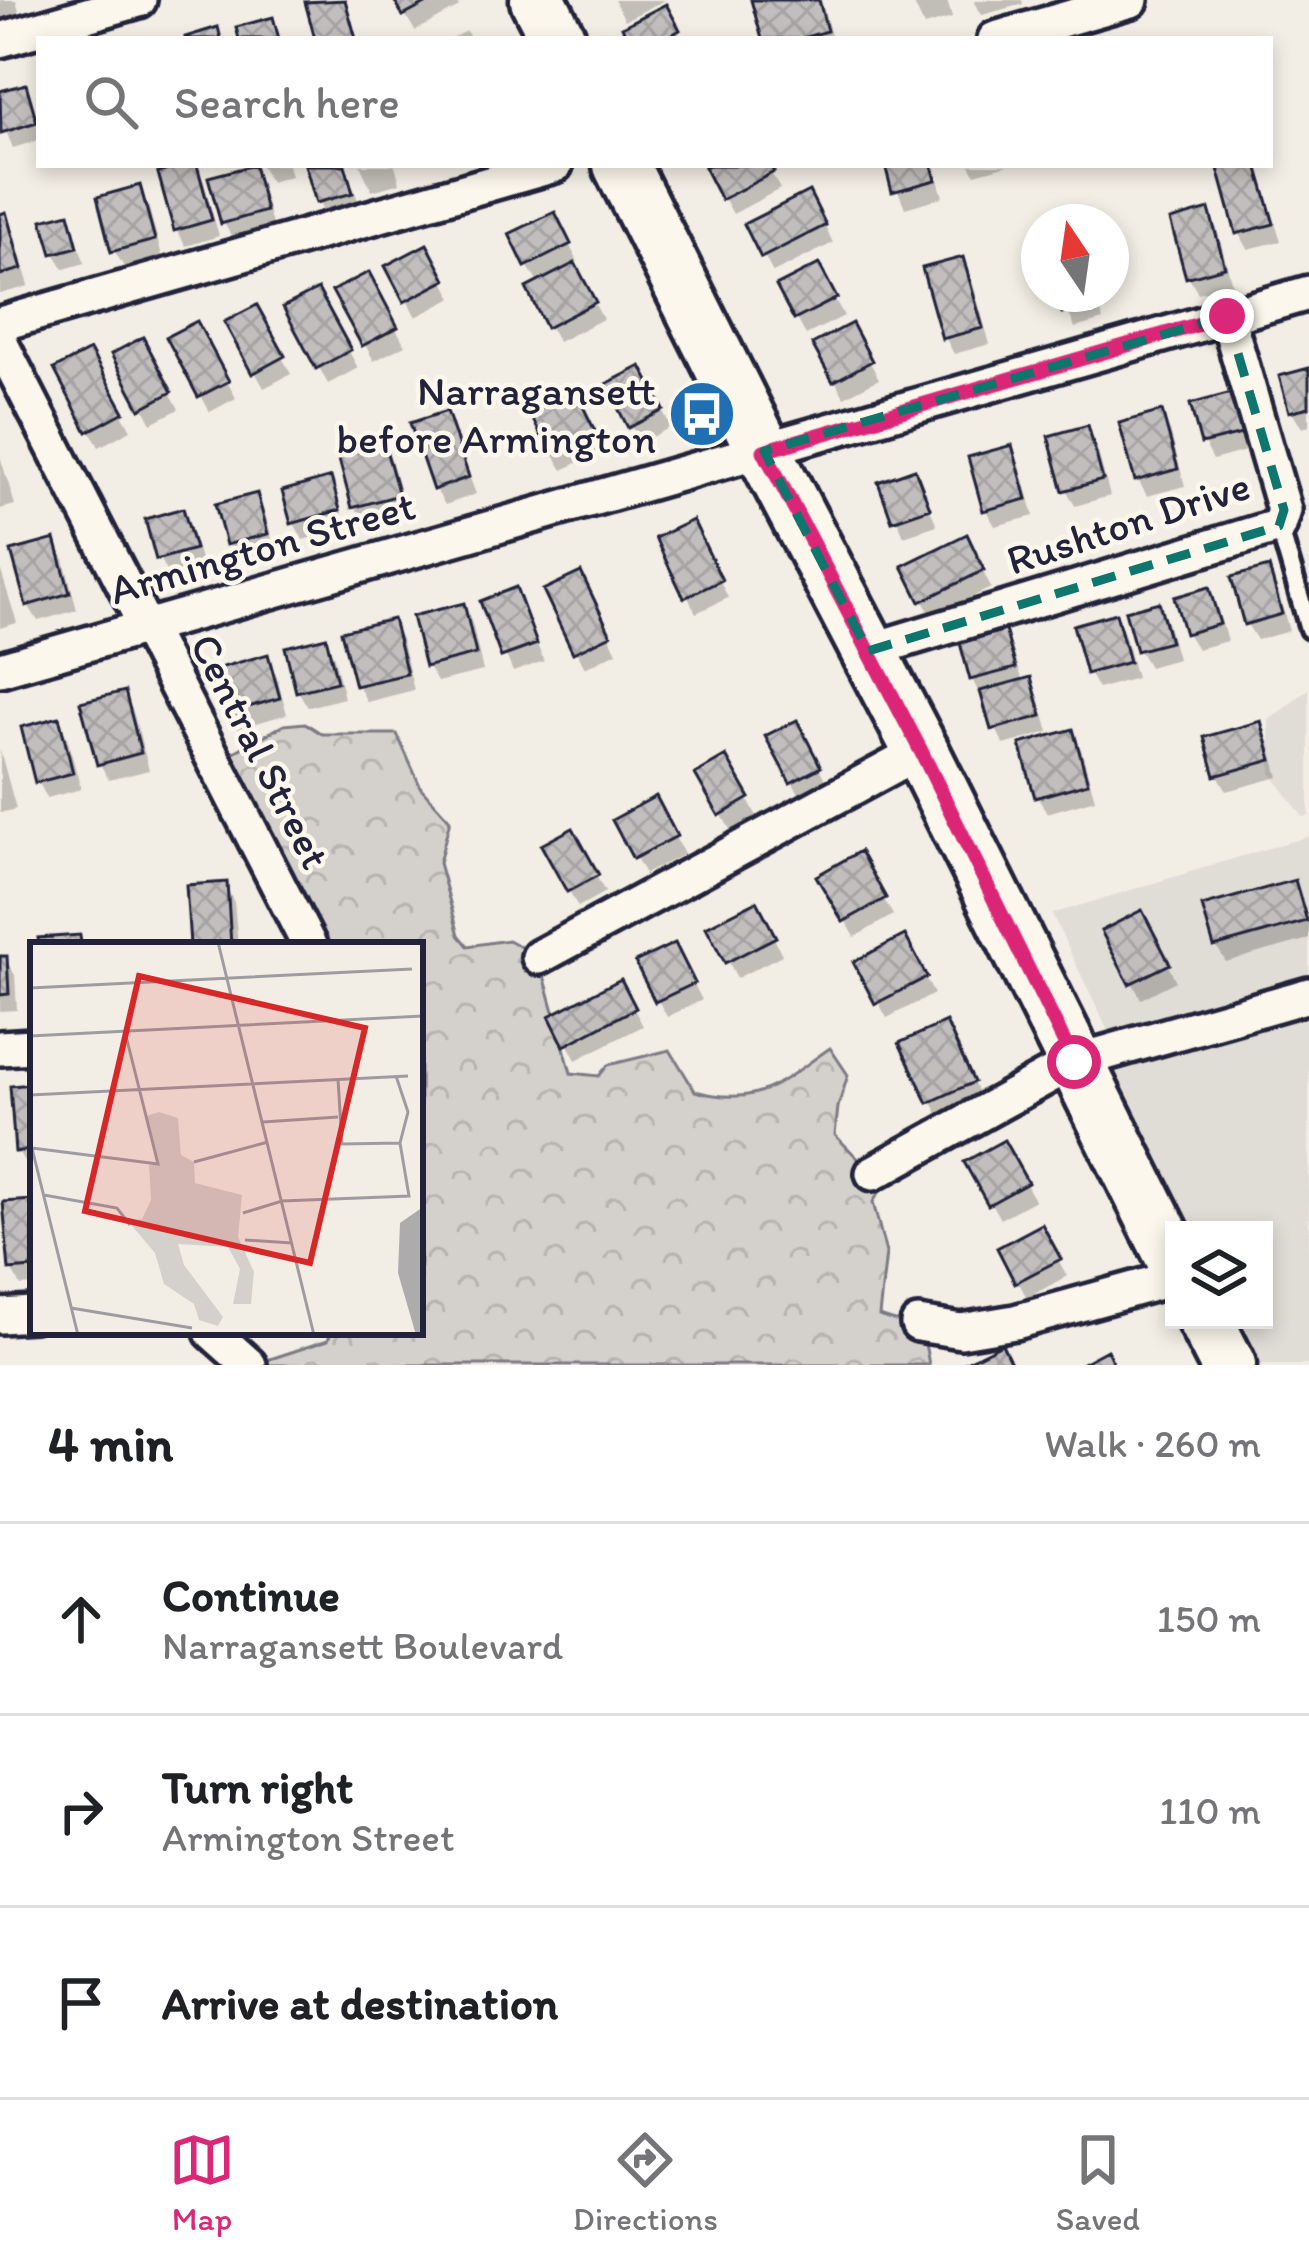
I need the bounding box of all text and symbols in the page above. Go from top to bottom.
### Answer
search box [36,36,1273,168]
icon: search [78,69,144,135]
text: Search here [174,75,400,129]
north arrow [1021,204,1129,312]
route end [1200,289,1254,343]
place label: Narragansett before Armington [336,365,656,464]
bus stop icon: Narragansett before Armington [667,379,737,449]
street label: Rushton Drive [1000,459,1256,586]
street label: Armington Street [104,480,421,615]
street label: Central Street [179,625,342,877]
inset map [30,942,423,1335]
route start [1047,1035,1101,1089]
map controls [1165,1221,1273,1329]
button: layers [1165,1221,1273,1329]
text: 4 min [48,1413,173,1474]
text: Walk · 260 m [1044,1420,1261,1467]
text: Continue [162,1568,340,1622]
icon: ahead [48,1586,114,1652]
text: 150 m [1157,1595,1261,1642]
text: Narragansett Boulevard [162,1622,563,1669]
text: Turn right [162,1760,353,1814]
icon: right [48,1778,114,1844]
text: 110 m [1159,1787,1261,1834]
text: Armington Street [162,1814,455,1861]
icon: arrive [48,1970,114,2036]
text: Arrive at destination [162,1976,558,2030]
tab: Map [169,2127,235,2238]
tab: Directions [573,2127,718,2238]
tab: Saved [1056,2127,1140,2238]

